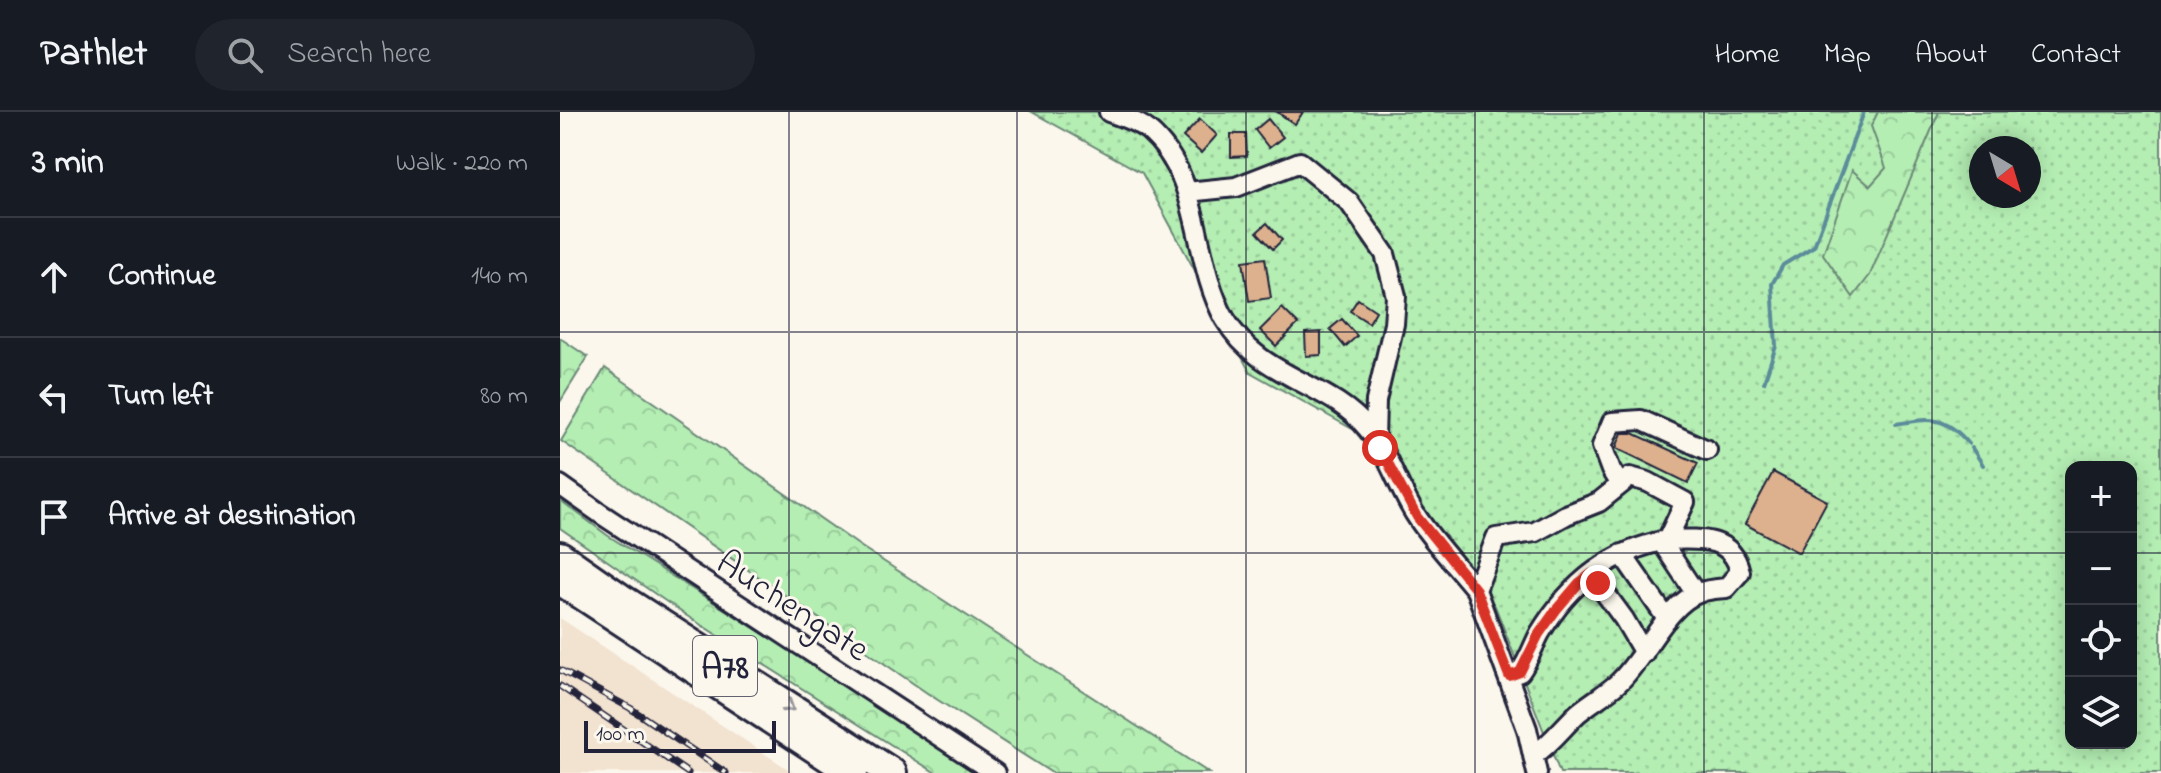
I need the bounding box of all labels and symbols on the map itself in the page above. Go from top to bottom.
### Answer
north arrow [1969,136,2041,208]
route start [1362,430,1398,466]
street label: Auchengate [704,538,879,678]
route end [1580,565,1616,601]
road number: A78 [693,636,757,696]
one-way arrow [780,697,794,712]
scale bar [584,717,776,753]

